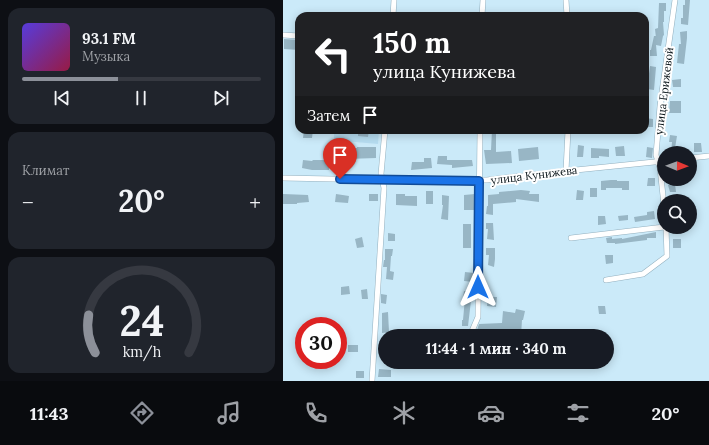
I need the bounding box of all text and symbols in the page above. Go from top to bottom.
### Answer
text: 150 m [373,25,450,61]
icon: left [307,28,359,80]
text: 93.1 FM [82,29,136,48]
street label: улица Ерижевой [652,46,676,136]
text: Музыка [82,48,130,65]
text: улица Кунижева [373,60,516,83]
icon: previous [51,87,73,109]
icon: pause [130,87,152,109]
icon: next [210,87,232,109]
icon: arrive [359,104,381,126]
text: Затем [307,106,351,125]
pin [323,138,357,179]
icon: arrive [329,144,351,166]
north arrow [657,146,697,186]
map controls [657,146,697,234]
text: Климат [22,162,69,179]
street label: улица Кунижева [490,163,578,187]
text: 20° [118,182,165,220]
text: − [22,188,34,216]
text: + [249,188,261,216]
button: search [657,194,697,234]
position arrow [457,266,499,308]
text: 24 [119,294,164,347]
speed limit sign: 30 [295,317,347,369]
text: 11:44 · 1 мин · 340 m [426,339,566,358]
text: km/h [122,342,161,361]
icon: directions [128,399,156,427]
icon: music [215,399,243,427]
icon: phone [302,399,330,427]
icon: climate [390,399,418,427]
icon: car [477,399,505,427]
icon: filters [564,399,592,427]
text: 11:43 [30,402,69,425]
text: 20° [651,402,679,425]

